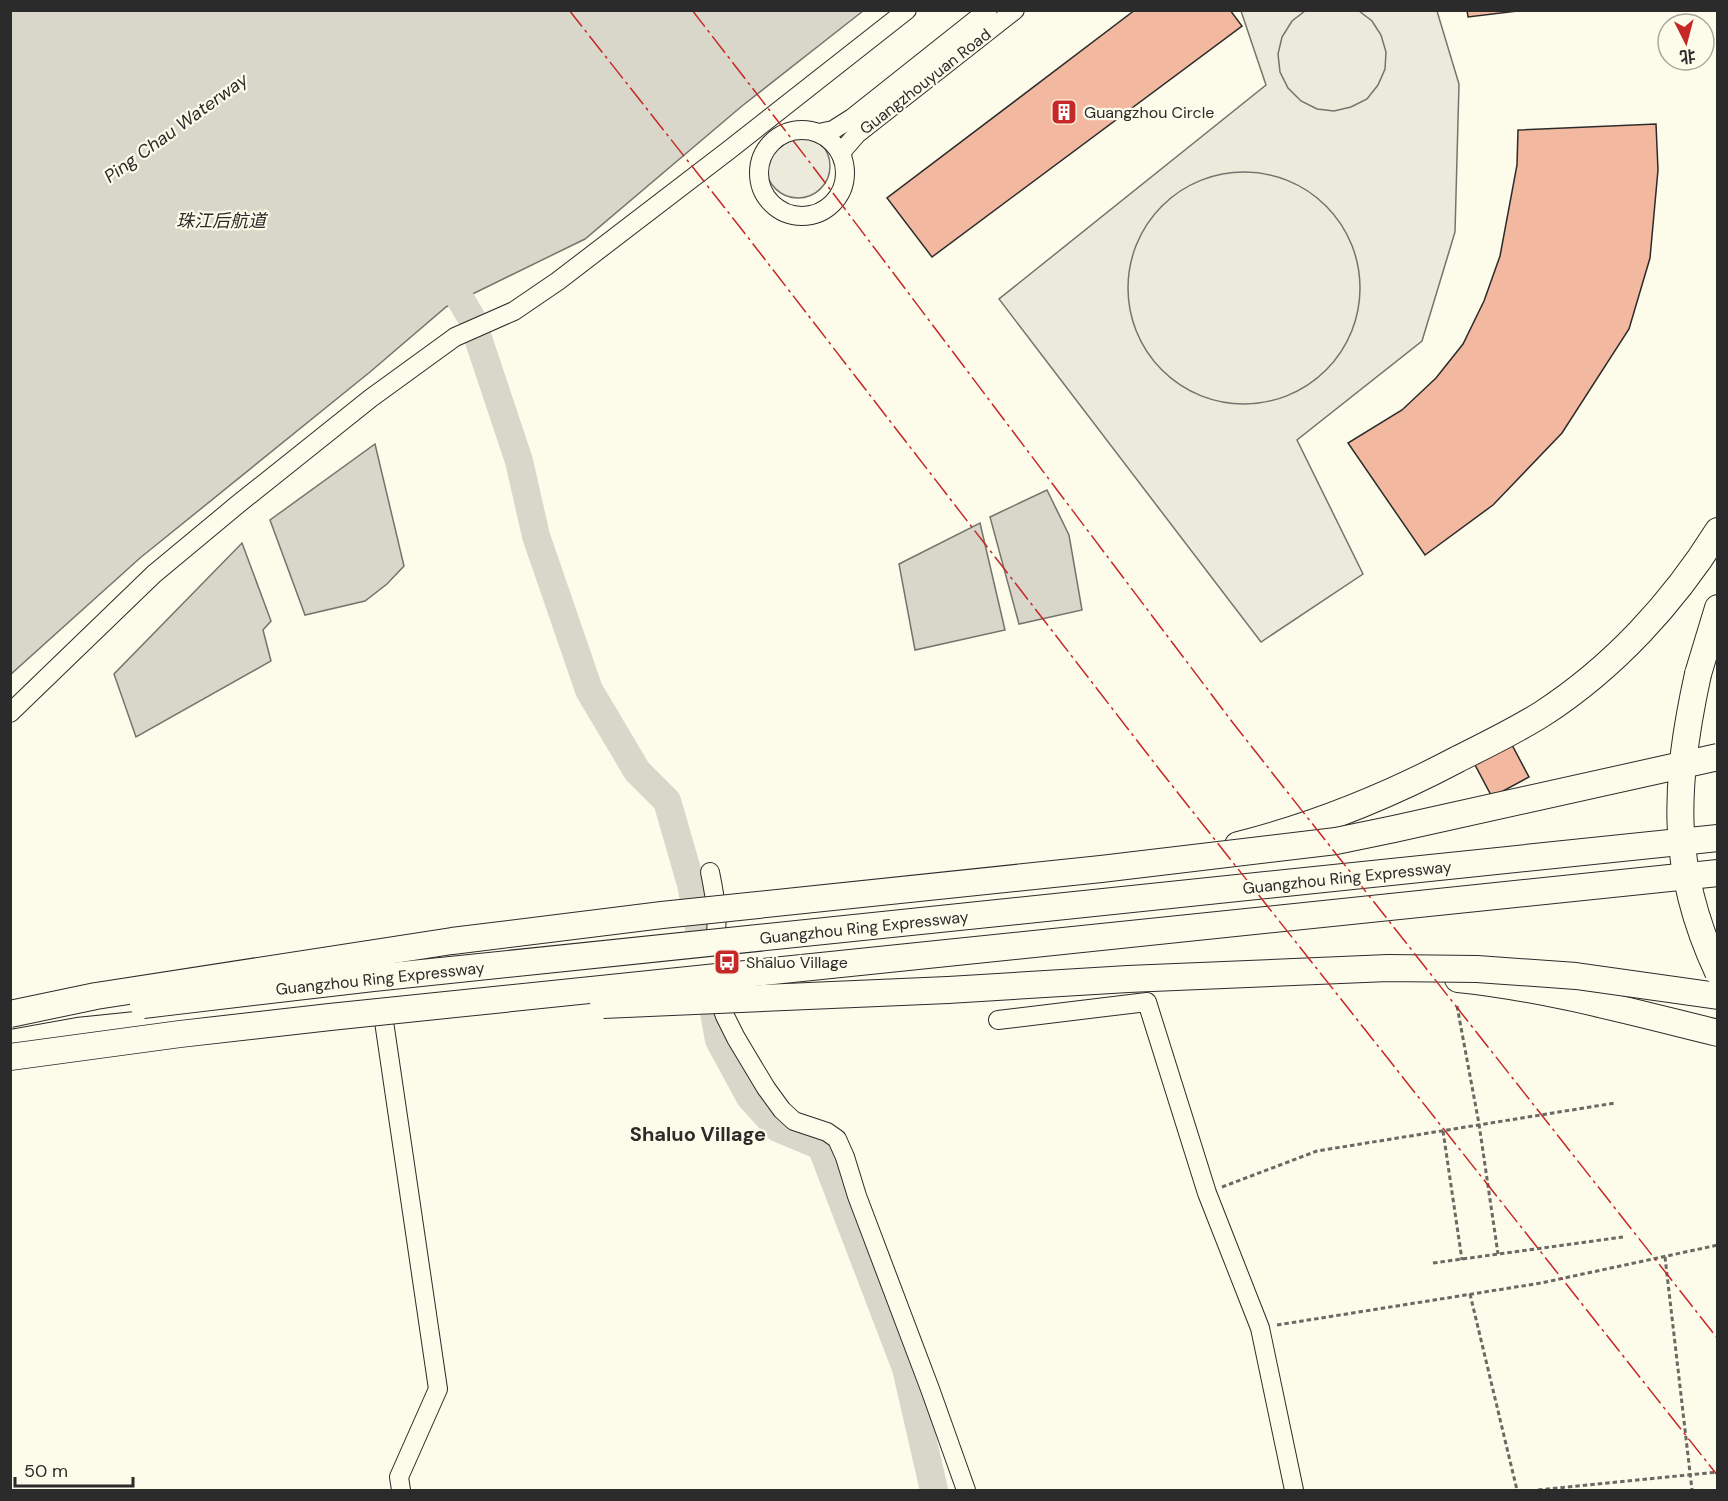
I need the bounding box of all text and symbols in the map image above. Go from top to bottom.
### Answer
north arrow [1656,12,1716,72]
street label: Guangzhouyuan Road [856,24,995,139]
text: 北 [1678,45,1697,68]
water label: Ping Chau Waterway [99,67,254,188]
building icon: Guangzhou Circle [1049,97,1079,127]
place label: Guangzhou Circle [1084,102,1214,123]
water label: 珠江后航道 [176,209,269,233]
street label: Guangzhou Ring Expressway [1242,856,1453,899]
street label: Guangzhou Ring Expressway [759,906,970,949]
bus stop icon: Shaluo Village [712,947,742,977]
place label: Shaluo Village [746,952,848,973]
street label: Guangzhou Ring Expressway [275,957,486,1000]
district label: Shaluo Village [630,1121,766,1147]
scale bar [15,1450,134,1488]
text: 50 m [24,1459,68,1483]

